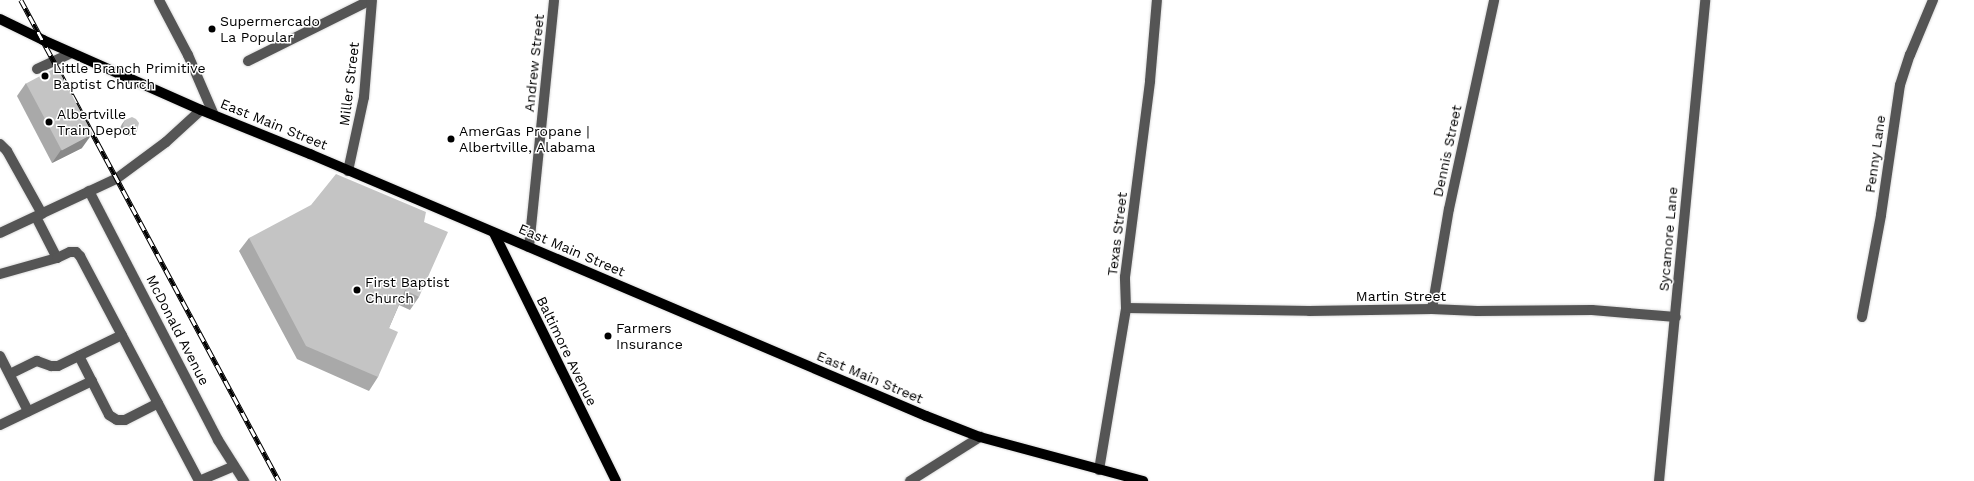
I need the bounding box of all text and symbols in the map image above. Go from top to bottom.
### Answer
place label: Supermercado La Popular [220,13,320,46]
street label: Andrew Street [520,13,548,113]
marker: Supermercado La Popular [207,24,217,34]
street label: Miller Street [335,41,363,127]
place label: Little Branch Primitive Baptist Church [53,60,206,92]
marker: Little Branch Primitive Baptist Church [40,71,50,81]
street label: East Main Street [218,95,330,153]
street label: Dennis Street [1429,104,1465,198]
place label: Albertville Train Depot [57,106,136,138]
street label: Penny Lane [1861,114,1889,194]
marker: Albertville Train Depot [44,117,54,127]
place label: AmerGas Propane | Albertville, Alabama [459,123,596,156]
marker: AmerGas Propane | Albertville, Alabama [446,134,456,144]
street label: Sycamore Lane [1655,186,1681,292]
street label: Texas Street [1104,191,1130,277]
street label: East Main Street [516,220,628,280]
street label: McDonald Avenue [143,272,213,388]
place label: First Baptist Church [365,274,449,306]
marker: First Baptist Church [352,285,362,295]
street label: Martin Street [1356,288,1446,304]
street label: Baltimore Avenue [533,293,601,409]
place label: Farmers Insurance [616,320,683,352]
marker: Farmers Insurance [603,331,613,341]
street label: East Main Street [814,347,926,407]

